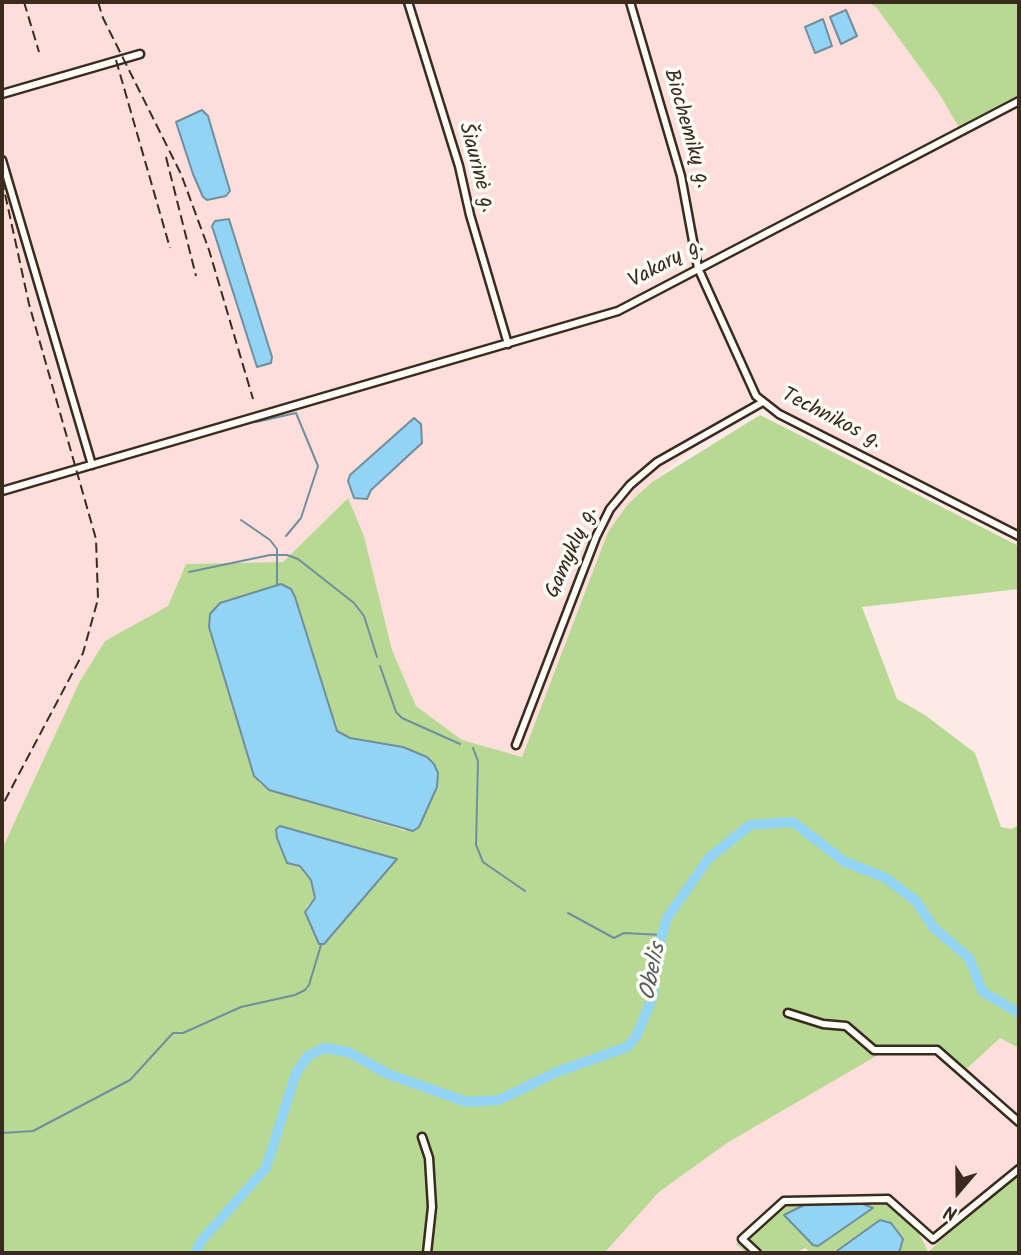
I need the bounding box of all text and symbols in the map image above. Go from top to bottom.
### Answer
street label: Biochemikų g. [656,66,714,192]
street label: Šiaurinė g. [451,120,499,216]
street label: Vakarų g. [625,235,709,295]
street label: Technikos g. [777,384,885,456]
street label: Gamyklų g. [542,503,604,603]
water label: Obelis [636,941,674,1003]
north arrow [923,1157,993,1227]
text: N [940,1196,962,1228]

